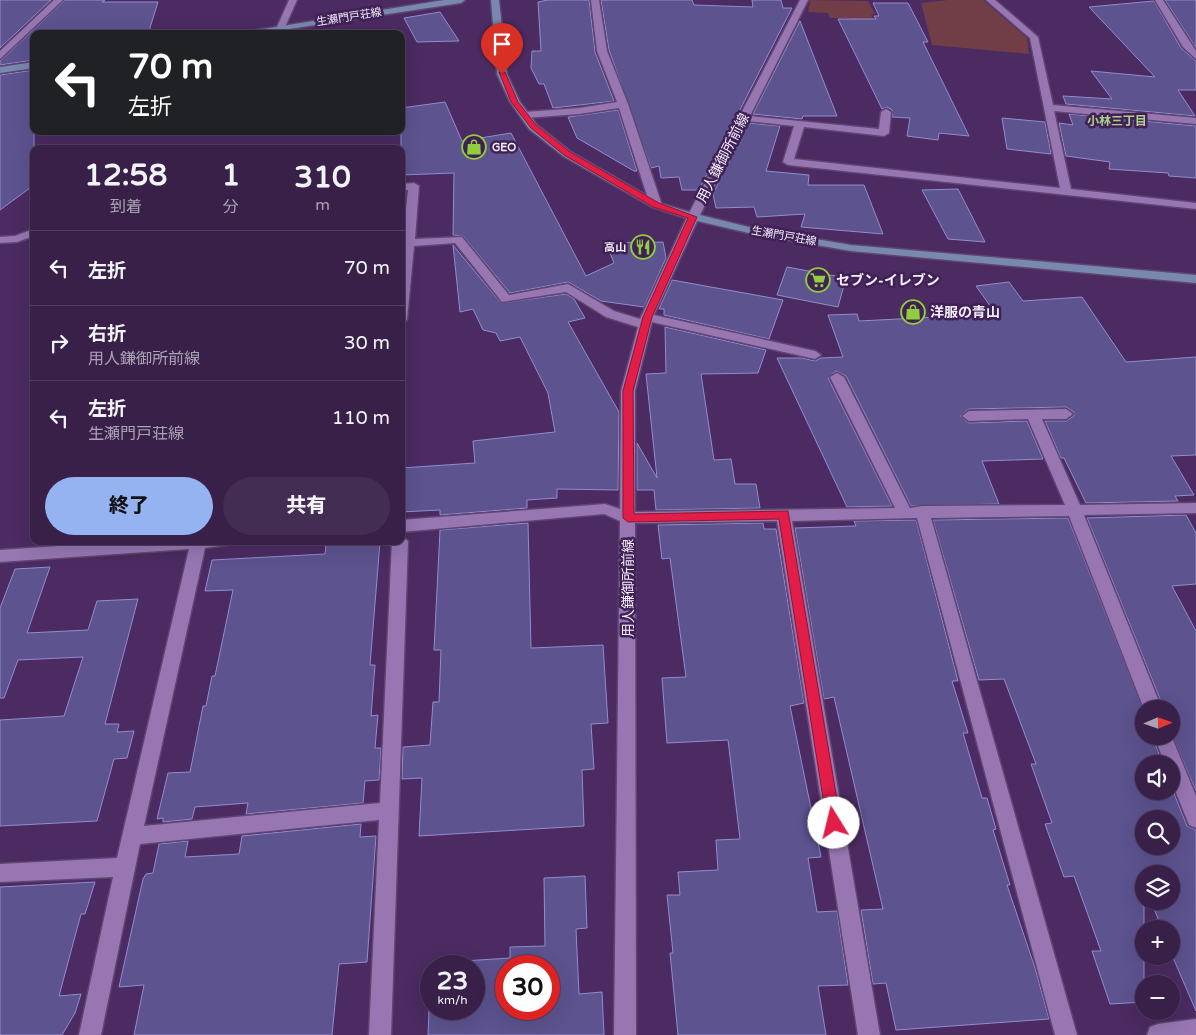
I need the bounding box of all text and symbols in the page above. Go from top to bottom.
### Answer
street label: 生瀬門戸荘線 [315,5,383,29]
pin [481,23,523,74]
icon: arrive [488,30,516,58]
text: 70 m [128,46,213,88]
icon: left [45,50,110,115]
text: 左折 [128,94,172,120]
street label: 用人鎌御所前線 [693,110,753,206]
district label: 小林三丁目 [1087,114,1147,128]
shop icon: GEO [461,134,487,160]
place label: GEO [492,141,516,154]
text: 12:58 [84,157,167,194]
text: 1 [221,157,240,194]
text: 310 [294,159,351,196]
text: m [315,195,330,215]
text: 到着 [110,197,142,217]
text: 分 [223,197,239,217]
street label: 生瀬門戸荘線 [750,224,818,248]
restaurant icon: 高山 [630,234,656,260]
place label: 高山 [604,241,626,254]
icon: left [45,254,73,282]
text: 70 m [344,257,390,279]
text: 左折 [88,260,126,282]
supermarket icon: セブン-イレブン [805,267,831,293]
place label: セブン-イレブン [836,272,940,289]
shop icon: 洋服の青山 [900,299,926,325]
place label: 洋服の青山 [930,304,1000,321]
text: 右折 [88,323,126,345]
icon: right [45,329,73,357]
text: 30 m [344,332,390,354]
text: 用人鎌御所前線 [88,349,200,369]
text: 左折 [88,398,126,420]
icon: left [45,404,73,432]
text: 110 m [332,407,390,429]
text: 生瀬門戸荘線 [88,424,184,444]
button: 終了 [45,477,213,535]
button: 共有 [223,477,390,535]
street label: 用人鎌御所前線 [620,539,637,637]
north arrow [1135,700,1180,745]
map controls [1135,700,1180,1020]
button: sound [1135,755,1180,800]
position arrow [807,796,859,848]
button: search [1135,810,1180,855]
button: layers [1135,865,1180,910]
button: + [1135,920,1180,965]
speed limit sign: 30 [495,955,560,1020]
text: 23 [437,966,468,996]
button: − [1135,975,1180,1020]
text: km/h [437,993,468,1007]

